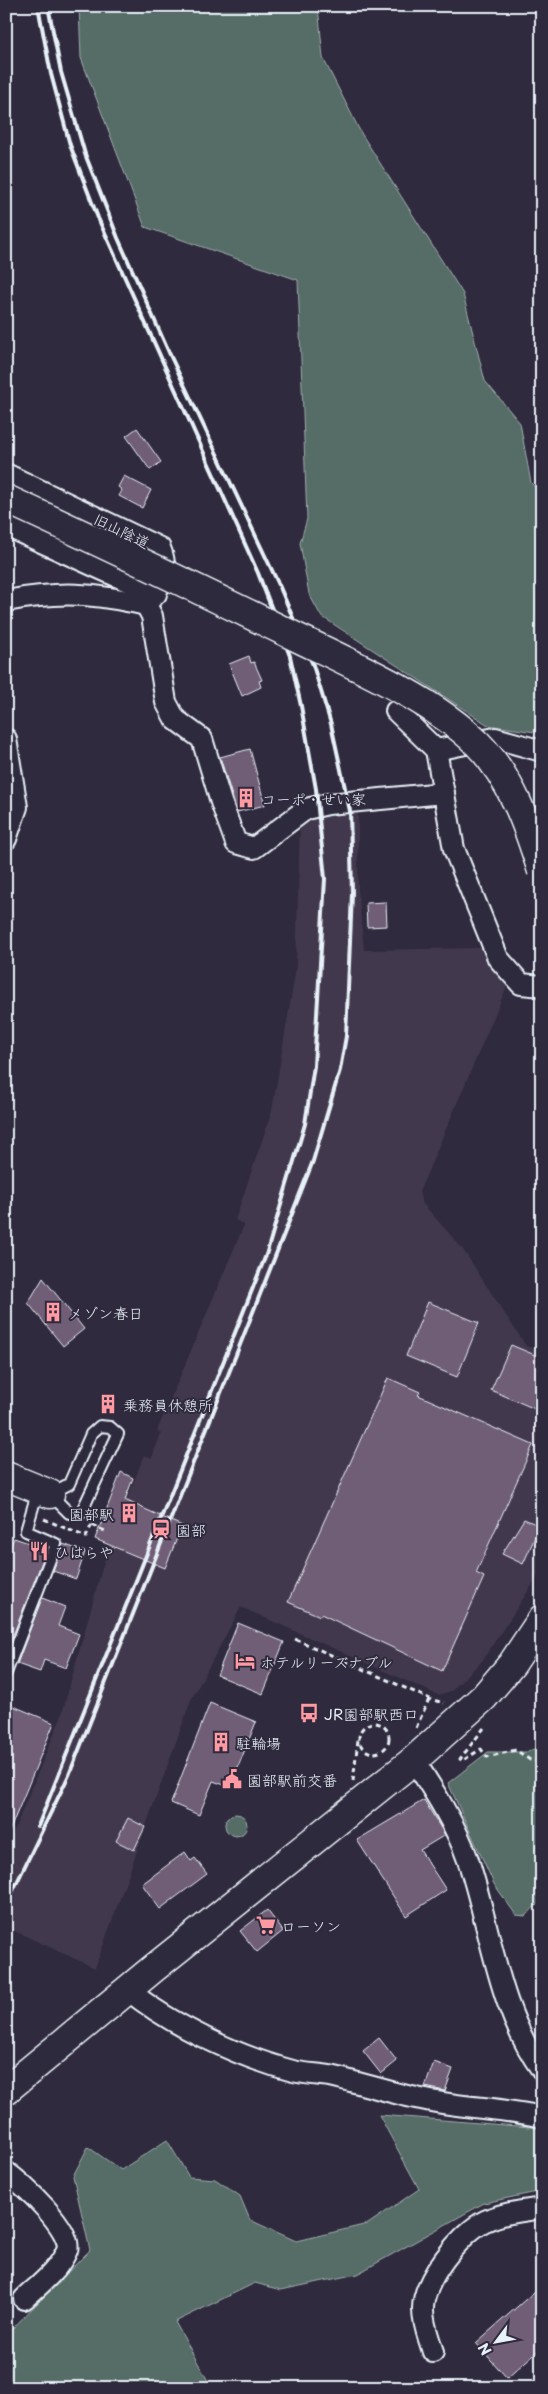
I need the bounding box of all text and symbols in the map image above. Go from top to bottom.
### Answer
street label: 旧山陰道 [90,507,154,553]
building icon: コーポ・せい家 [235,787,257,809]
place label: コーポ・せい家 [261,787,366,810]
building icon: メゾン春日 [42,1301,64,1323]
place label: メゾン春日 [68,1301,143,1324]
building icon: 乗務員休憩所 [97,1393,119,1415]
place label: 乗務員休憩所 [123,1393,213,1416]
place label: 園部駅 [69,1502,114,1525]
building icon: 園部駅 [118,1502,140,1524]
station icon: 園部 [150,1518,172,1540]
place label: 園部 [176,1518,206,1541]
restaurant icon: ひはらや [28,1540,50,1562]
place label: ひはらや [54,1540,114,1563]
hotel icon: ホテルリーズナブル [234,1650,256,1672]
place label: ホテルリーズナブル [260,1650,393,1673]
bus stop icon: JR園部駅西口 [298,1702,320,1724]
place label: JR園部駅西口 [324,1702,418,1725]
building icon: 駐輪場 [210,1731,232,1753]
place label: 駐輪場 [236,1731,281,1754]
public building icon: 園部駅前交番 [221,1768,243,1790]
place label: 園部駅前交番 [247,1768,337,1791]
supermarket icon: ローソン [255,1914,277,1936]
place label: ローソン [281,1914,341,1937]
north arrow [470,2316,520,2366]
text: N [473,2339,496,2359]

